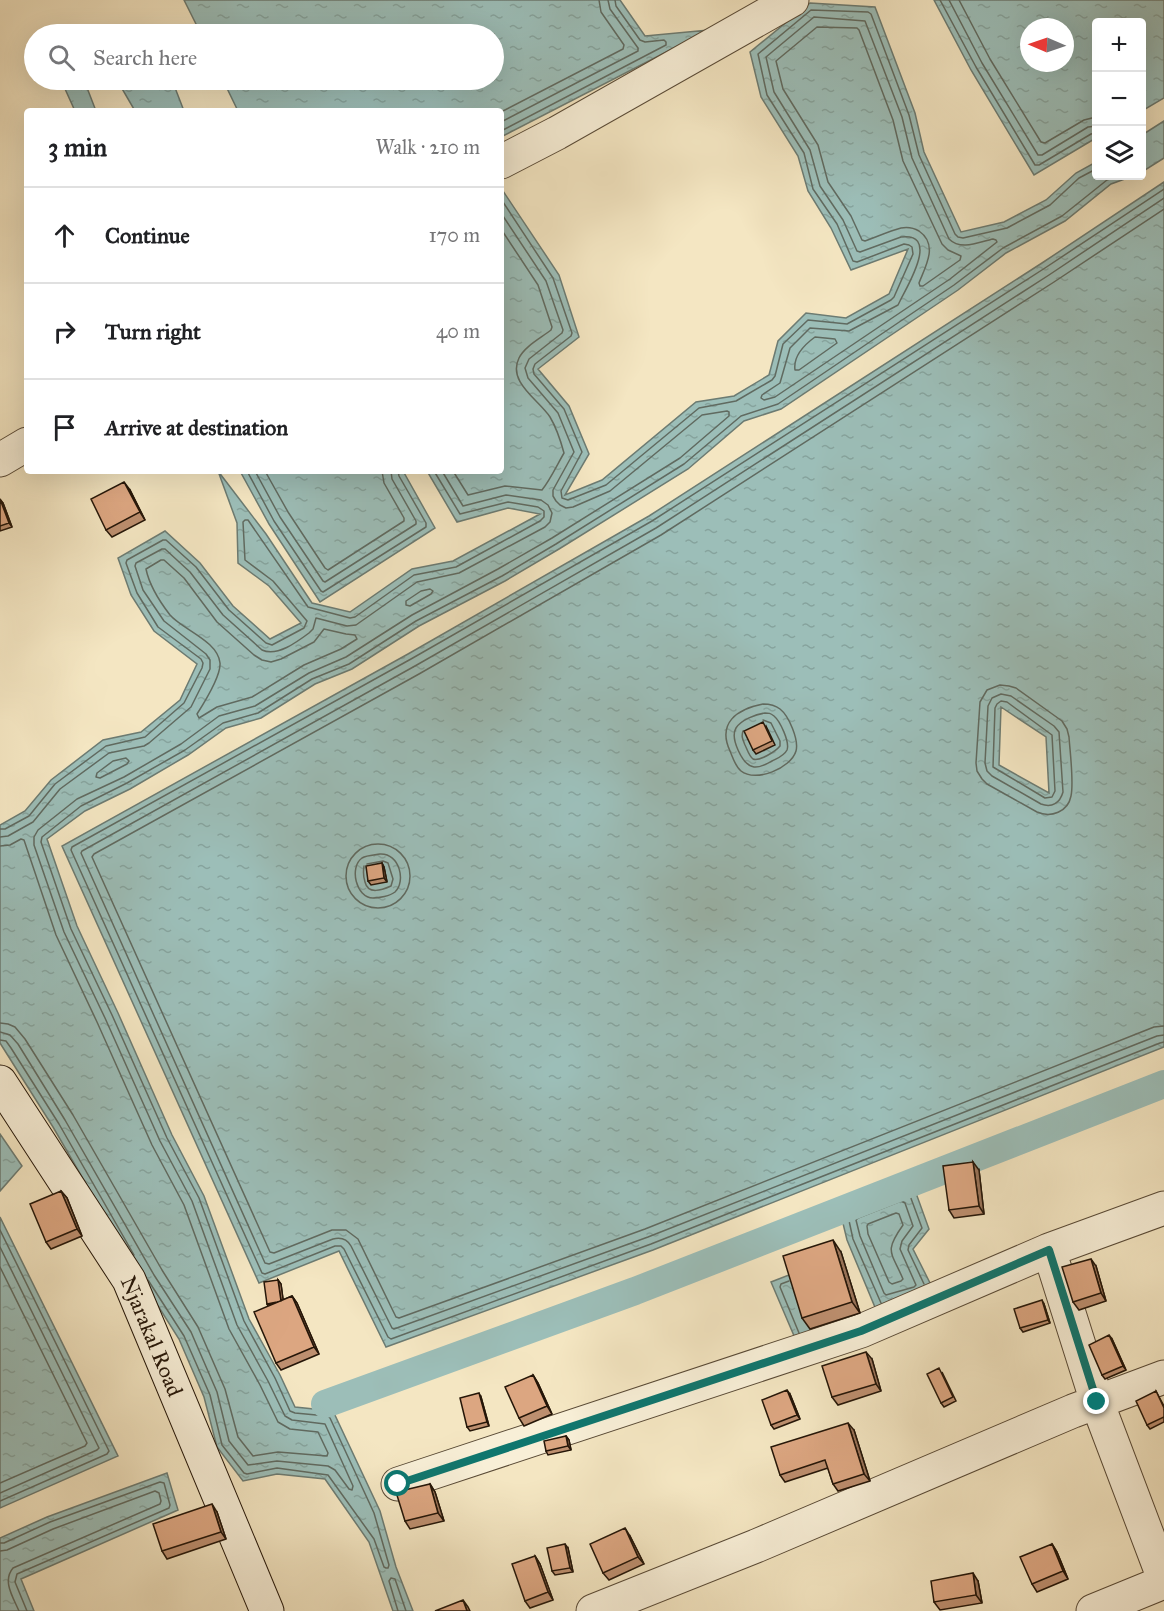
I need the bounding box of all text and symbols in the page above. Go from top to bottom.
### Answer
north arrow [1020,18,1074,72]
map controls [1092,18,1146,180]
button: + [1092,18,1146,72]
search box [24,24,504,90]
icon: search [45,41,78,74]
text: Search here [93,44,197,71]
button: − [1092,72,1146,126]
button: layers [1092,126,1146,180]
text: 3 min [48,131,107,163]
text: Walk · 210 m [375,135,480,159]
icon: ahead [48,219,81,252]
text: Continue [105,222,190,249]
text: 170 m [429,223,480,247]
icon: right [48,315,81,348]
text: Turn right [105,318,201,345]
text: 40 m [436,319,480,343]
icon: arrive [48,411,81,444]
text: Arrive at destination [105,414,288,441]
street label: Njarakal Road [115,1272,189,1400]
route end [1083,1388,1109,1414]
route start [384,1470,410,1496]

